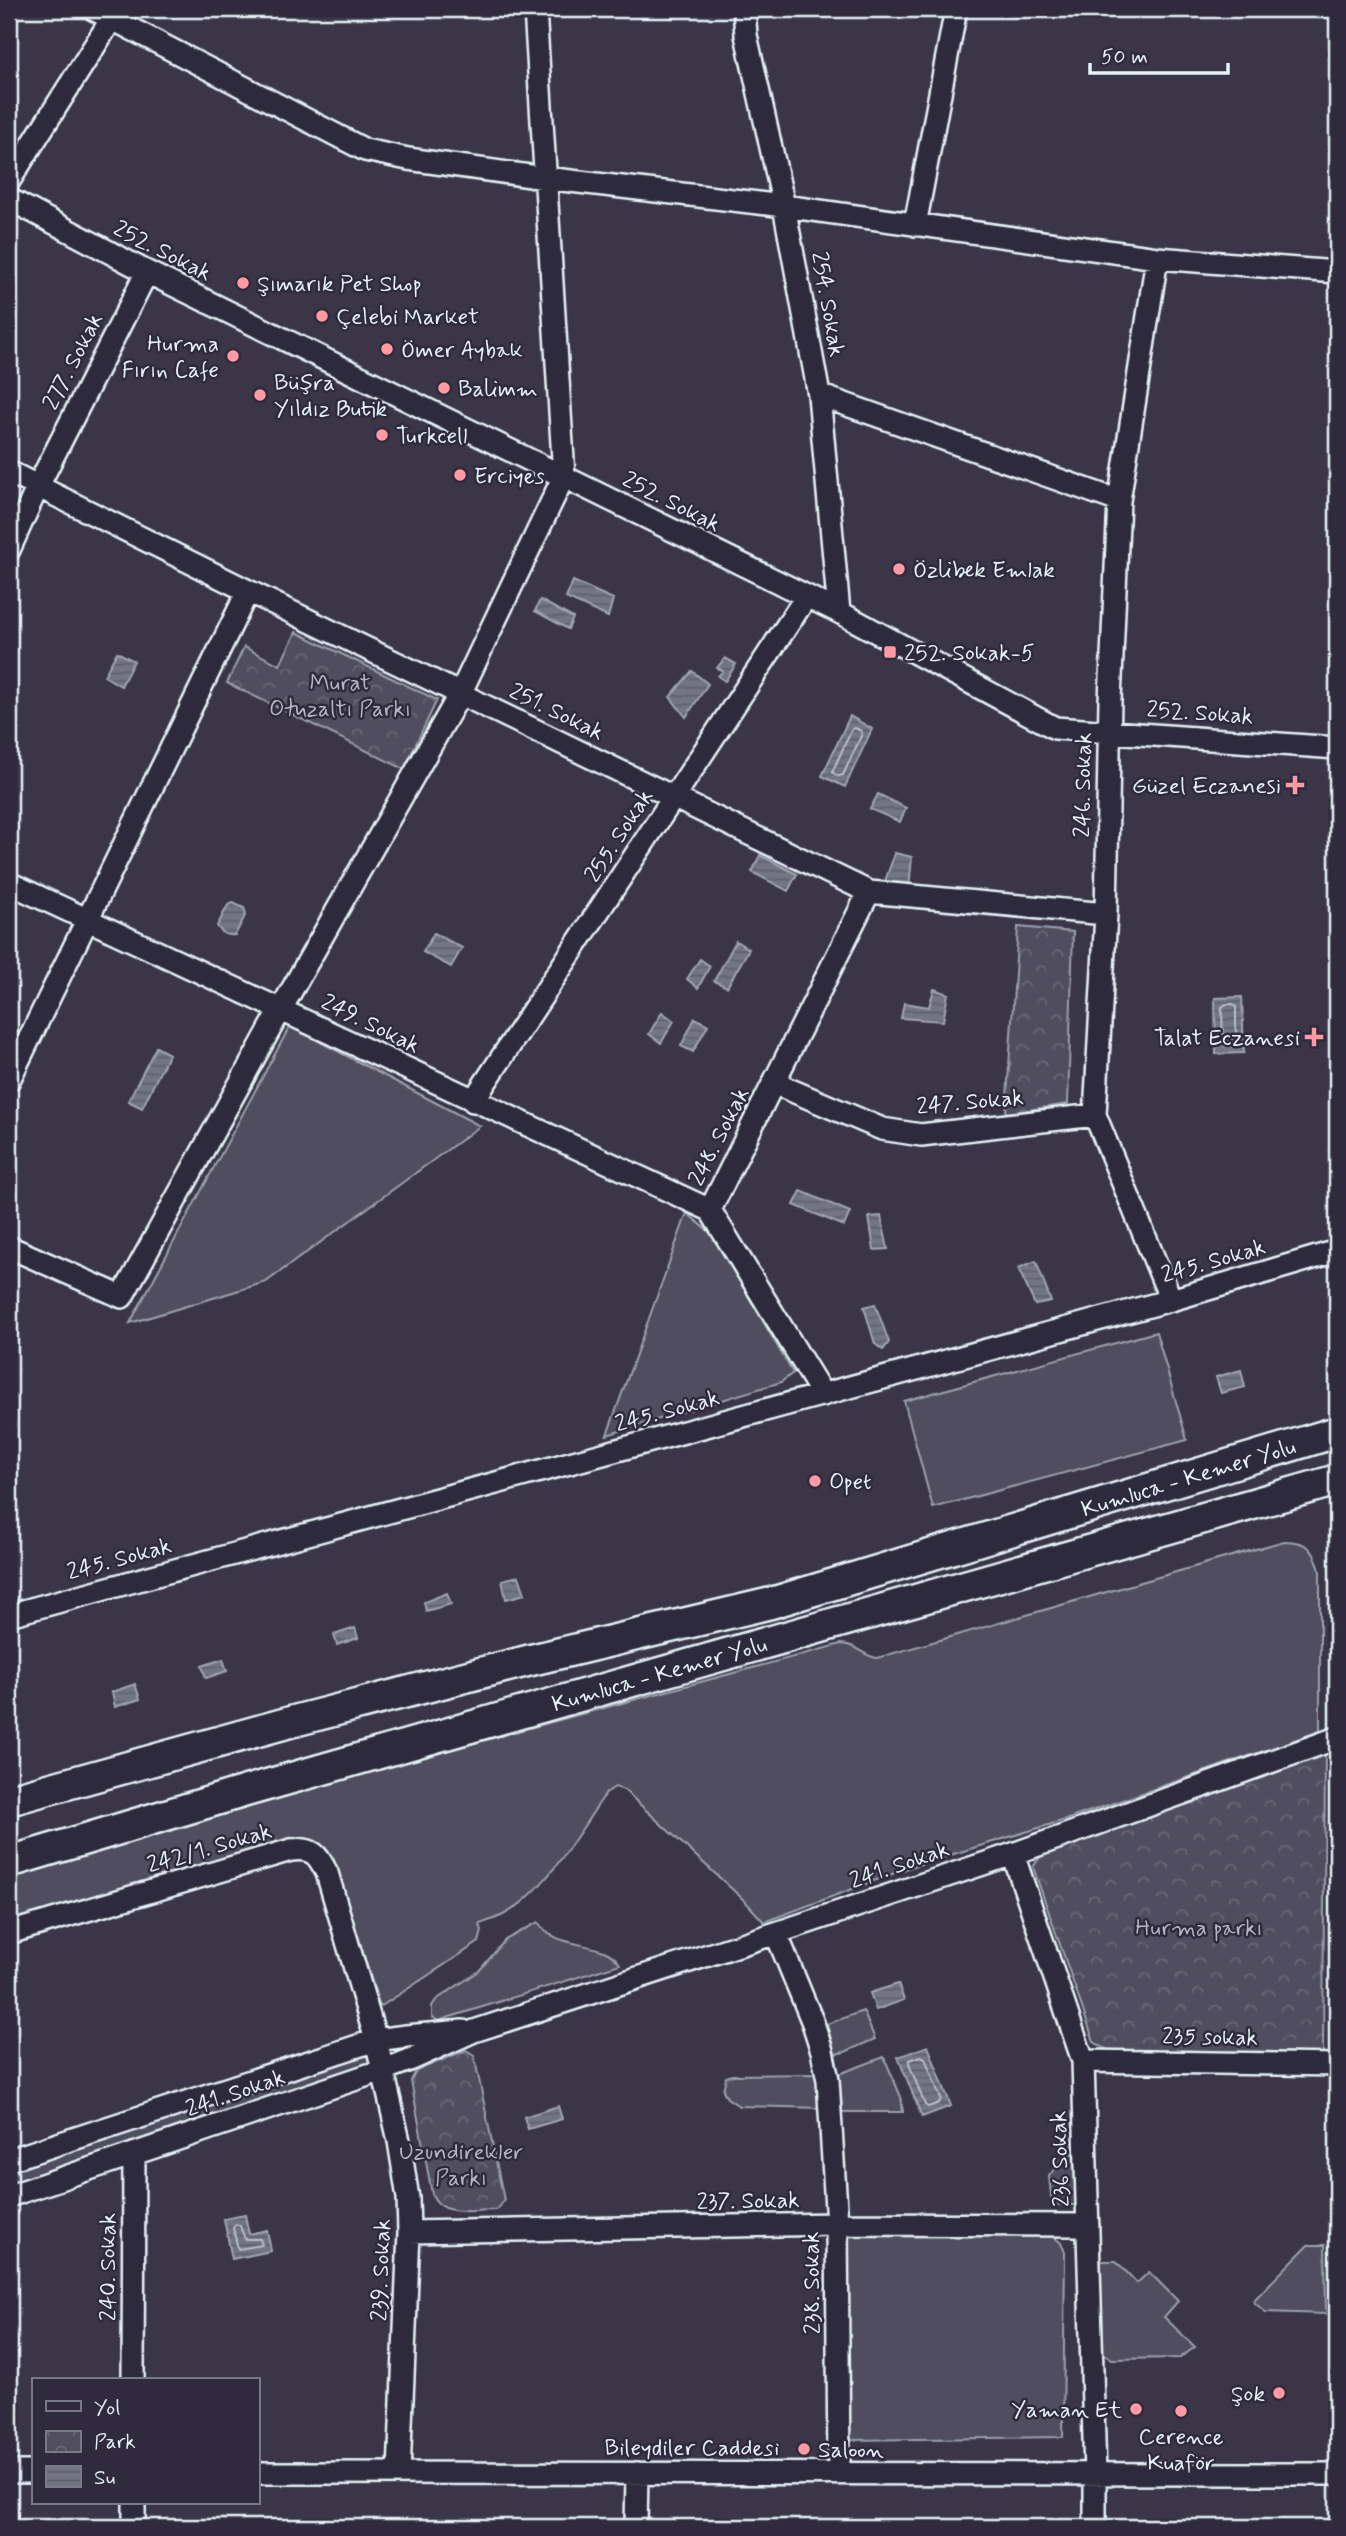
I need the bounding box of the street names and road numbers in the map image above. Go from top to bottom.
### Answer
street label: 252. Sokak [108,214,216,289]
street label: 254. Sokak [803,249,851,359]
street label: 277. Sokak [37,308,111,415]
street label: 252. Sokak [617,465,725,540]
street label: 251. Sokak [504,677,608,749]
street label: 252. Sokak [1146,695,1254,733]
street label: 246. Sokak [1068,732,1100,838]
street label: 255. Sokak [578,784,661,889]
street label: 249. Sokak [316,988,425,1062]
street label: 248. Sokak [682,1082,757,1191]
street label: 247. Sokak [915,1083,1025,1123]
street label: 245. Sokak [1158,1233,1269,1291]
street label: 245. Sokak [612,1384,723,1440]
street label: Kumluca - Kemer Yolu [1078,1432,1300,1525]
street label: 245. Sokak [64,1532,175,1588]
street label: Kumluca - Kemer Yolu [549,1630,771,1720]
street label: 242/1. Sokak [144,1817,275,1881]
street label: 241. Sokak [846,1835,953,1897]
street label: 235 sokak [1162,2022,1258,2054]
street label: 241. Sokak [182,2063,289,2125]
street label: 236 Sokak [1044,2110,1078,2208]
street label: 237. Sokak [696,2186,800,2218]
street label: 240. Sokak [94,2213,124,2321]
street label: 239. Sokak [365,2218,399,2322]
street label: 238. Sokak [797,2231,829,2335]
street label: Bileydiler Caddesi [605,2434,779,2464]

